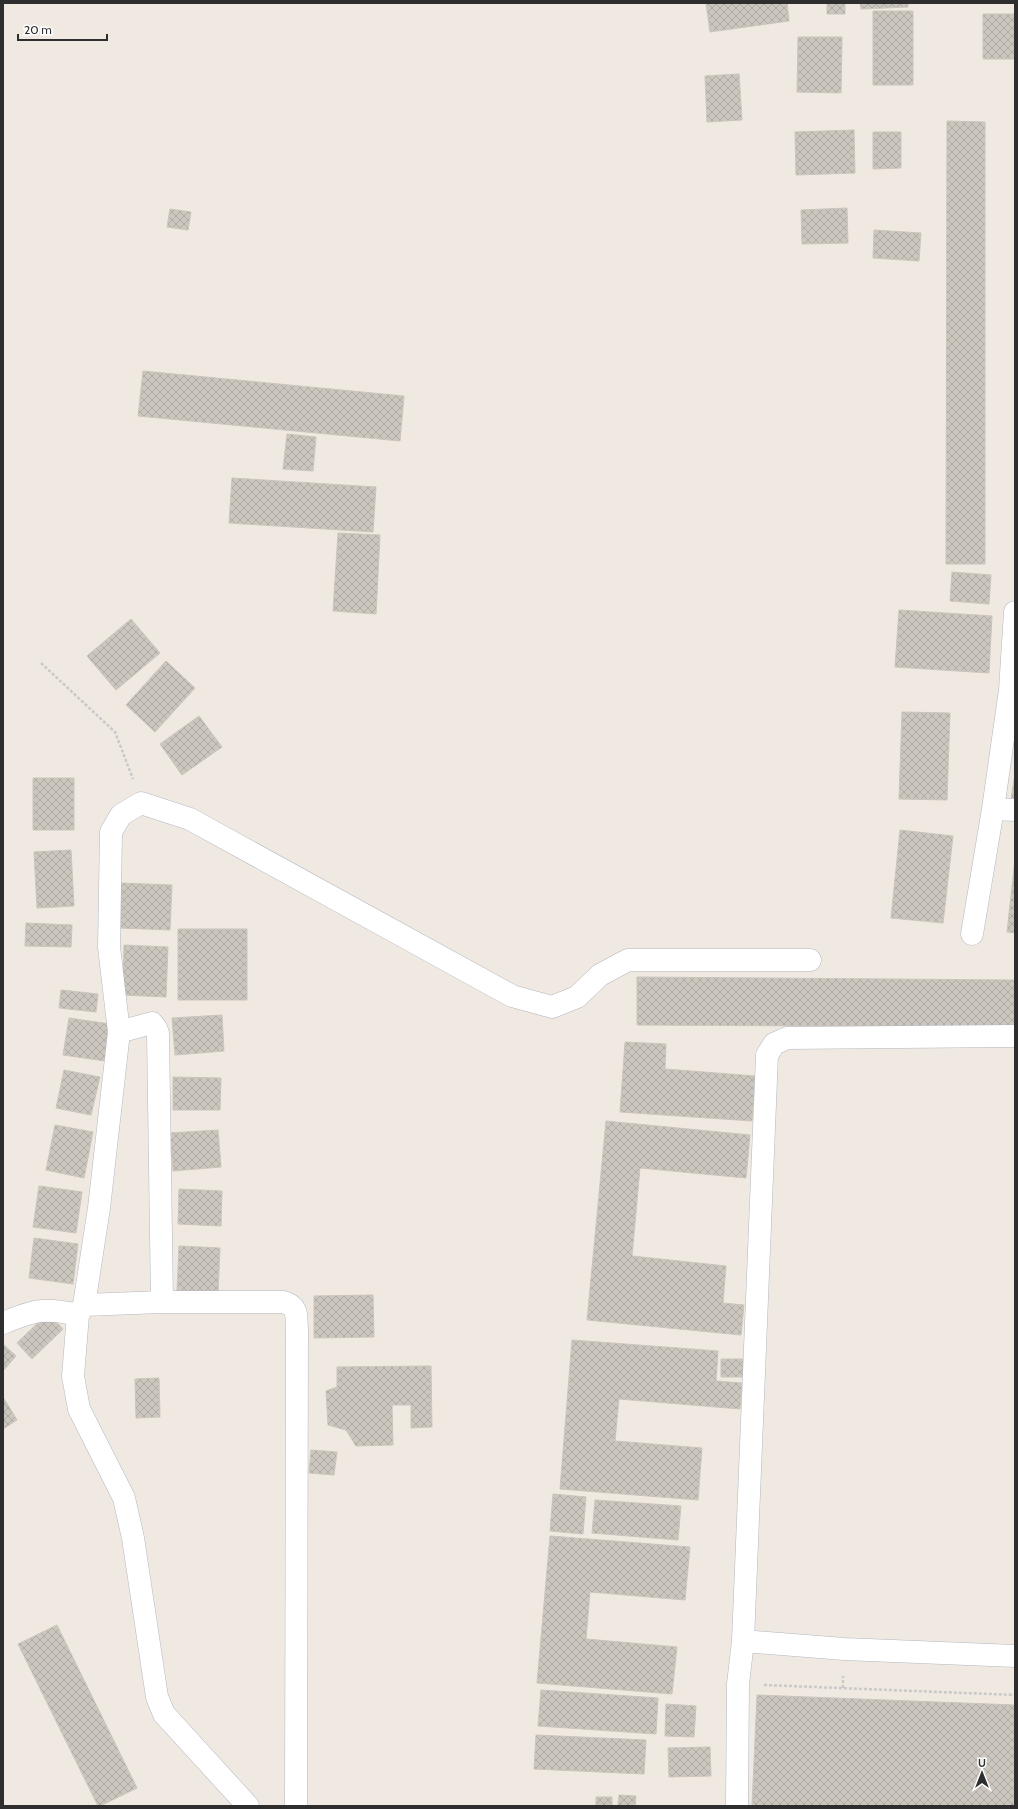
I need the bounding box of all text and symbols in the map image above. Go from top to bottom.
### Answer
scale bar [18,16,107,42]
text: 20 m [24,22,52,37]
north arrow [962,1753,1002,1793]
text: U [978,1756,986,1770]

